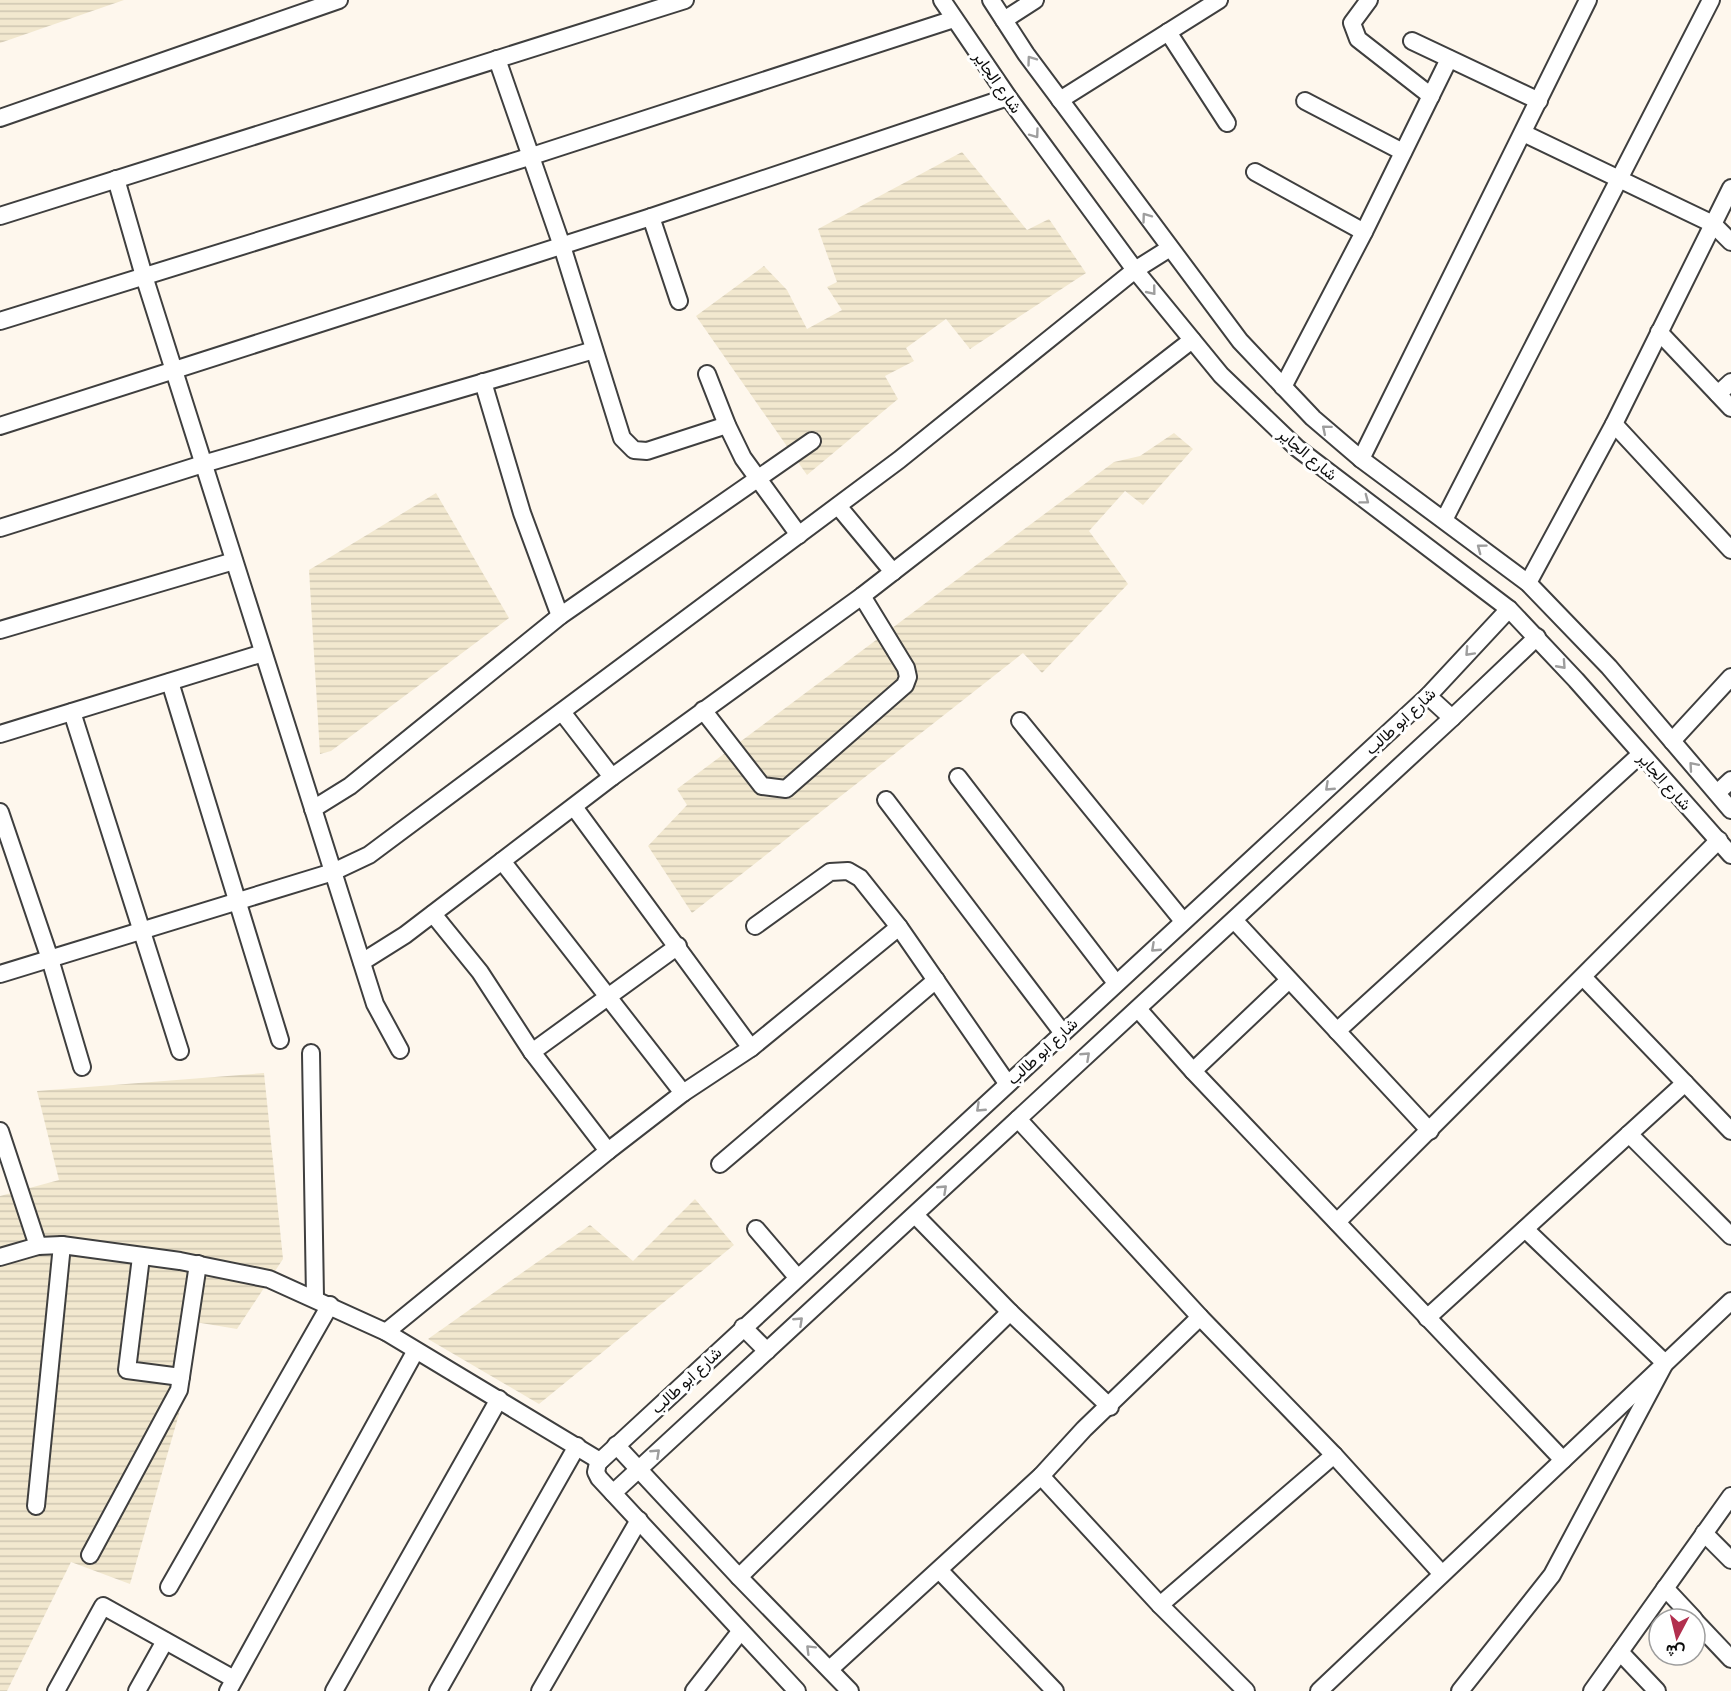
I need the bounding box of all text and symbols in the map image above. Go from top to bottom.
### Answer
street label: شارع الجاير [967,46,1027,118]
one-way arrow [1027,56,1038,67]
one-way arrow [1028,128,1039,139]
one-way arrow [1143,213,1154,224]
one-way arrow [1144,284,1155,295]
street label: شارع الجاير [1272,422,1342,486]
one-way arrow [1322,425,1333,436]
one-way arrow [1359,492,1370,503]
one-way arrow [1477,544,1488,555]
one-way arrow [1465,645,1476,655]
one-way arrow [1555,658,1566,669]
street label: شارع ابو طالب [1360,683,1441,760]
street label: شارع الجاير [1632,746,1697,815]
one-way arrow [1689,762,1700,772]
one-way arrow [1325,780,1336,791]
one-way arrow [1151,940,1162,951]
street label: شارع ابو طالب [1002,1013,1083,1090]
one-way arrow [1079,1052,1090,1063]
one-way arrow [976,1101,987,1112]
one-way arrow [935,1185,946,1196]
one-way arrow [793,1317,803,1328]
street label: شارع ابو طالب [646,1342,727,1419]
one-way arrow [649,1449,660,1460]
north arrow [1647,1607,1707,1667]
text: ش [1664,1640,1686,1664]
one-way arrow [806,1645,817,1656]

